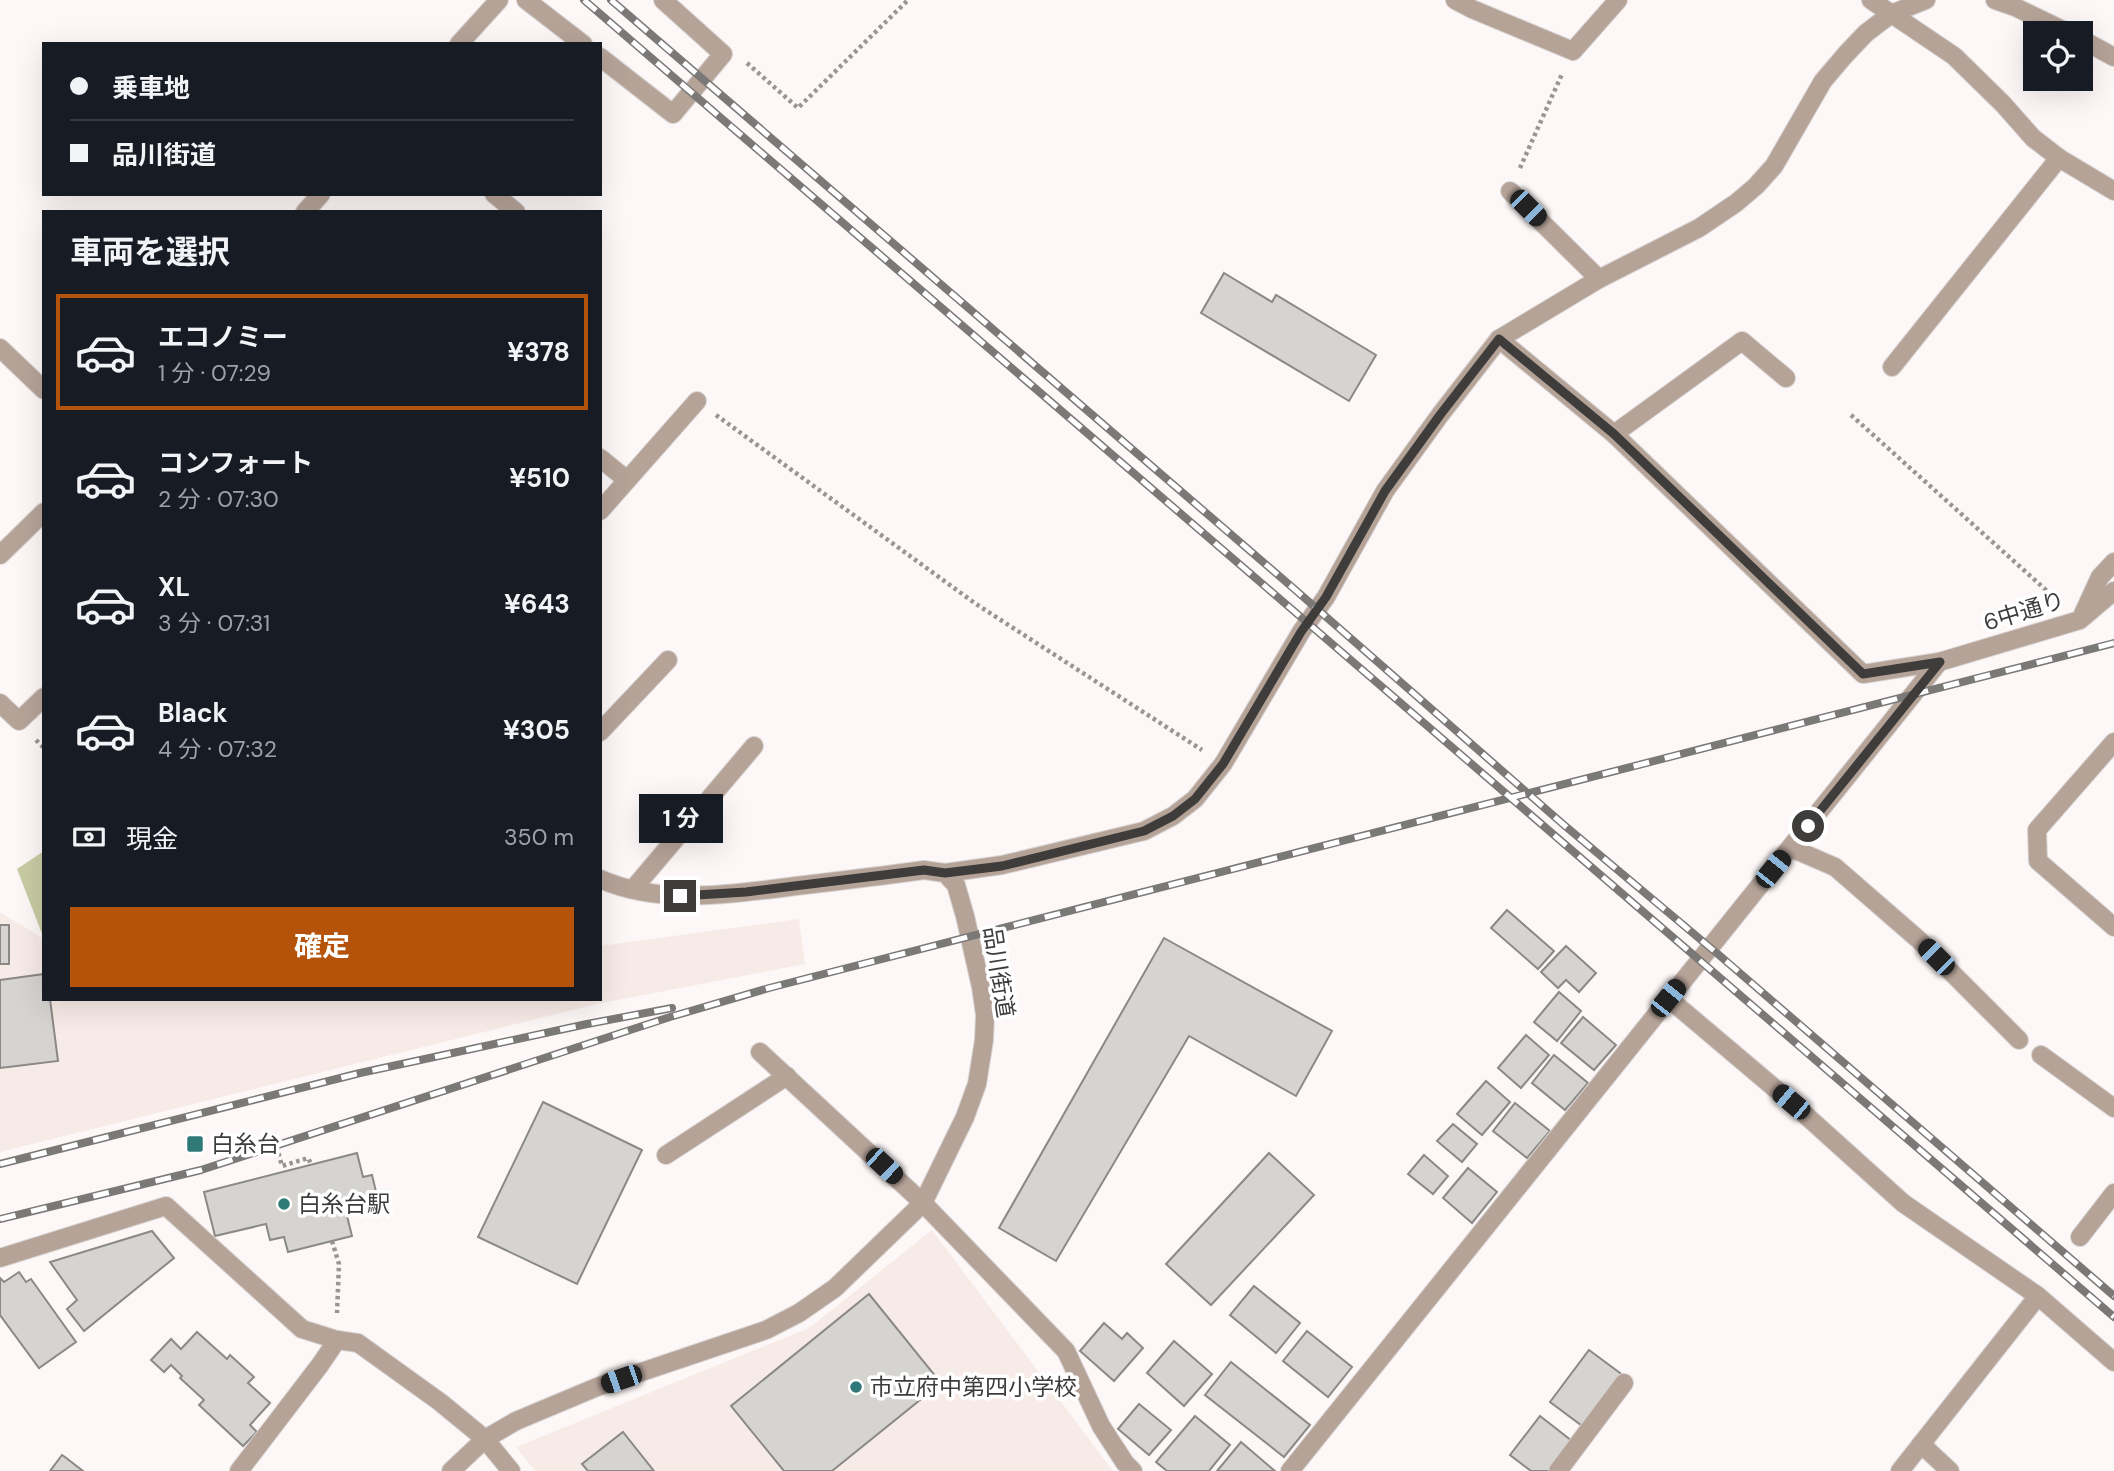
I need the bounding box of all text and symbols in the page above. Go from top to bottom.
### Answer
map controls [2023,21,2093,91]
button: locate [2023,21,2093,91]
text: 乗車地 [112,71,190,105]
text: 品川街道 [112,138,216,172]
car [1506,186,1551,230]
text: 車両を選択 [70,231,230,273]
text: エコノミー [158,320,288,354]
icon: car [74,321,137,384]
text: ¥378 [507,335,570,369]
text: 1 分 · 07:29 [158,358,271,388]
text: コンフォート [158,446,313,480]
icon: car [74,447,137,510]
text: ¥510 [509,461,570,495]
text: 2 分 · 07:30 [158,484,279,514]
text: XL [158,570,190,604]
icon: car [74,573,137,636]
street label: 6中通り [1980,584,2068,638]
text: ¥643 [504,587,570,621]
text: 3 分 · 07:31 [158,608,270,638]
text: Black [158,696,228,730]
icon: car [74,699,137,762]
text: ¥305 [503,713,570,747]
text: 4 分 · 07:32 [158,734,277,764]
callout: 1 分 [638,794,722,844]
text: 1 分 [663,803,699,833]
route start [1792,810,1824,842]
icon: cash [70,818,108,856]
text: 現金 [126,822,178,856]
text: 350 m [504,822,574,852]
car [1752,846,1795,892]
route end [664,880,696,912]
button: 確定 [70,907,574,987]
street label: 品川街道 [977,924,1021,1020]
car [1914,935,1959,979]
car [1647,975,1690,1021]
car [1769,1080,1814,1124]
place label: 白糸台 [211,1129,280,1159]
marker: 白糸台 [185,1134,205,1154]
car [862,1144,907,1188]
place label: 白糸台駅 [298,1189,390,1219]
marker: 白糸台駅 [276,1196,292,1212]
car [598,1362,645,1396]
place label: 市立府中第四小学校 [870,1372,1077,1402]
marker: 市立府中第四小学校 [848,1379,864,1395]

